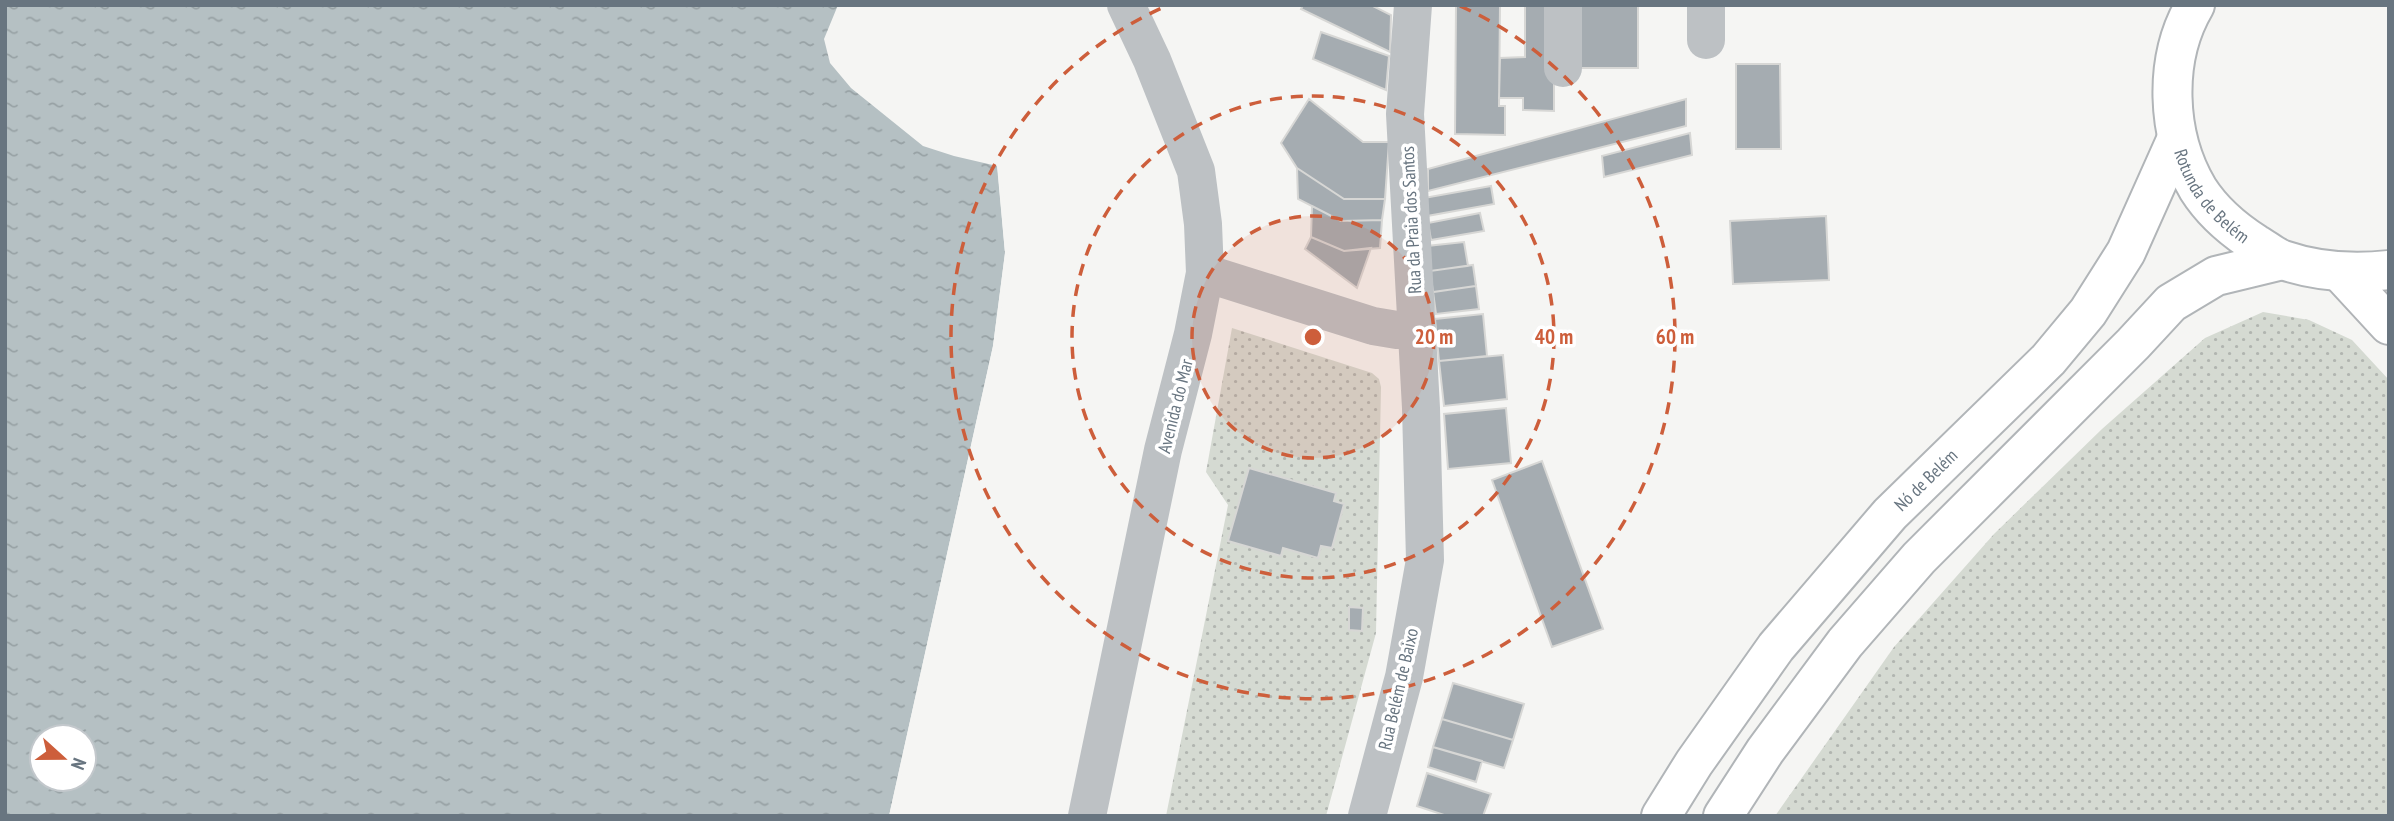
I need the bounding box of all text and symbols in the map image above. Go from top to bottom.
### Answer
street label: Rua da Praia dos Santos [1396,146,1426,294]
street label: Rotunda de Belém [2170,146,2254,248]
text: 20 m [1415,323,1453,350]
text: 40 m [1535,323,1573,350]
text: 60 m [1656,323,1694,350]
centre of rings [1301,325,1325,349]
street label: Avenida do Mar [1152,357,1198,455]
street label: Nó de Belém [1889,444,1962,516]
street label: Rua Belém de Baixo [1373,626,1423,752]
north arrow [28,723,98,793]
text: N [66,755,92,773]

